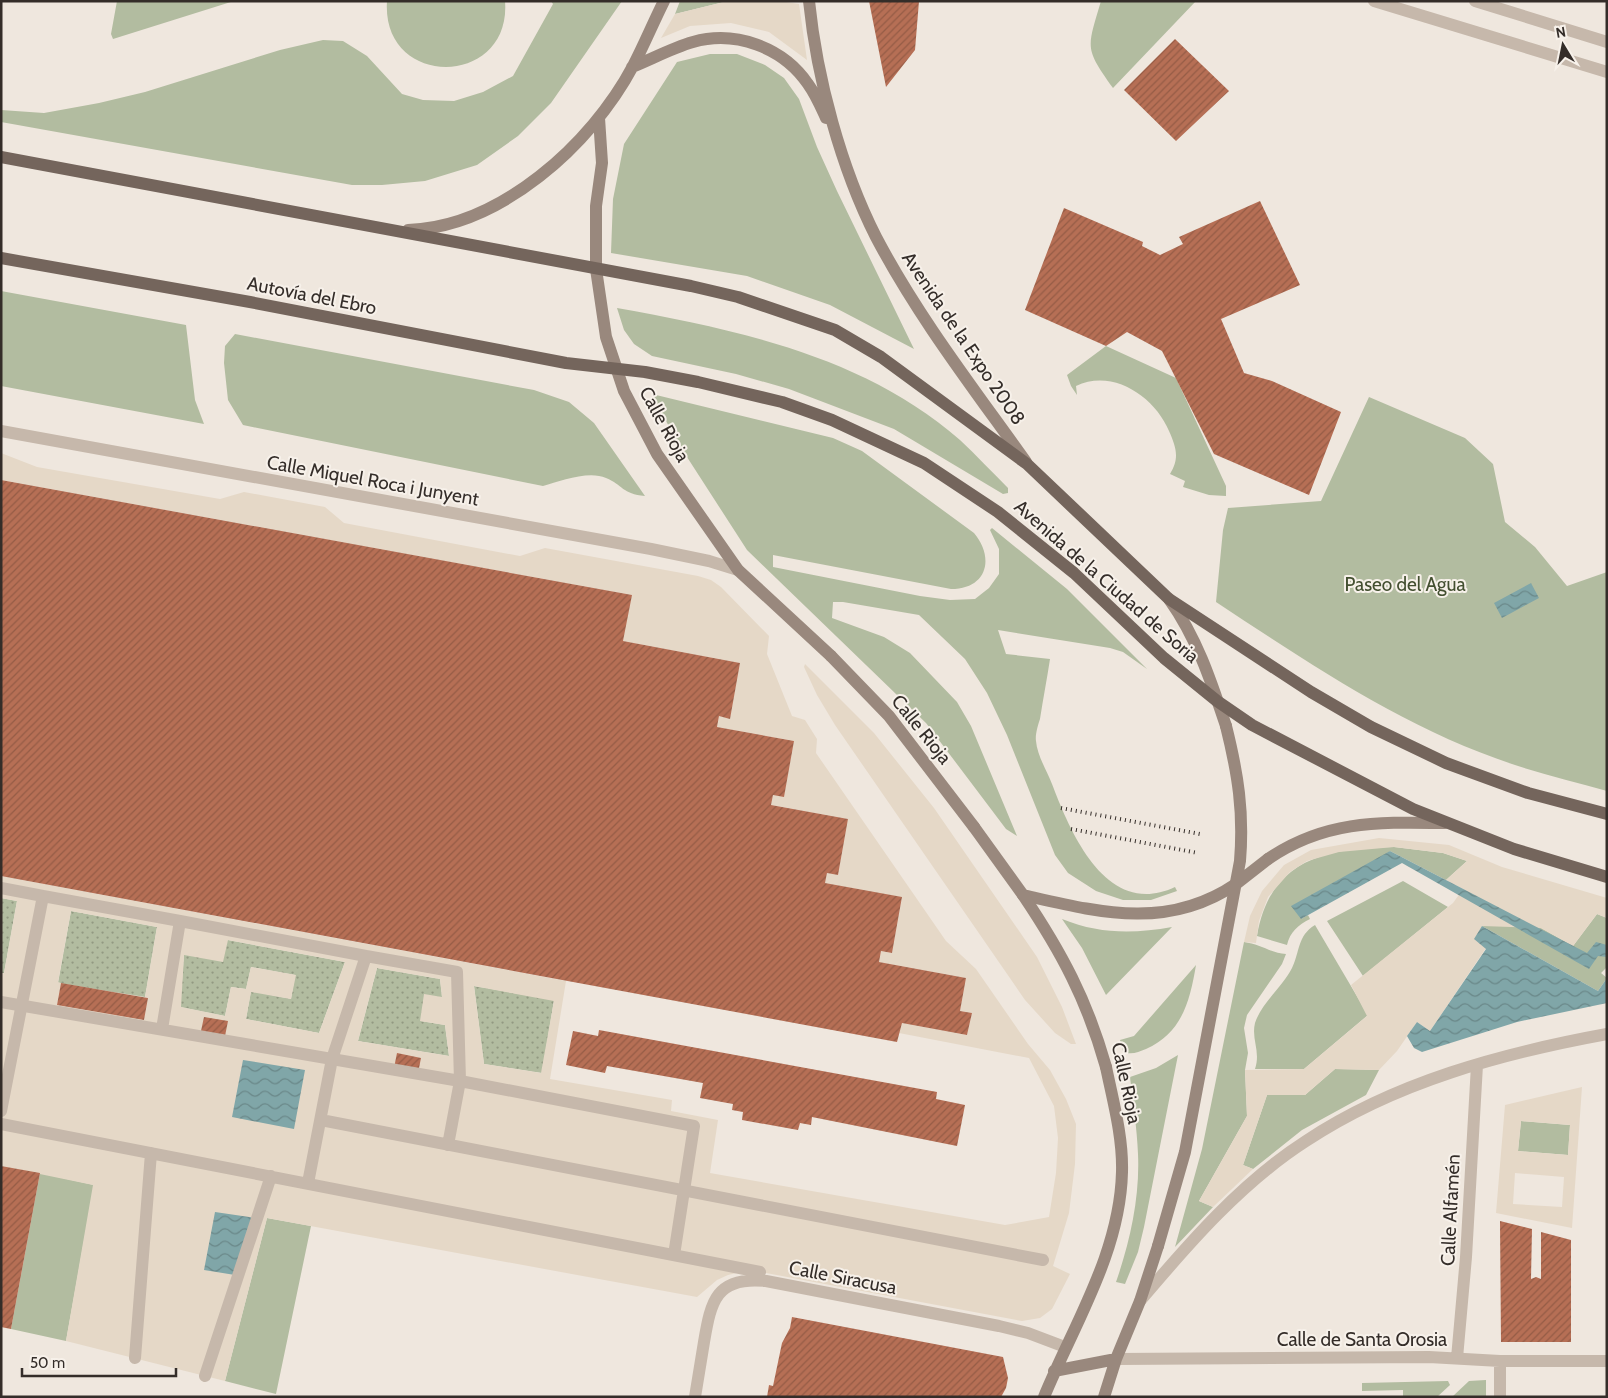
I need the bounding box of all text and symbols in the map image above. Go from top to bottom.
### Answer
north arrow [1538,20,1588,70]
text: N [1554,22,1567,42]
street label: Avenida de la Expo 2008 [897,247,1030,429]
street label: Autovía del Ebro [245,272,378,319]
street label: Calle Rioja [634,383,695,466]
street label: Calle Miquel Roca i Junyent [265,451,481,511]
street label: Avenida de la Ciudad de Soria [1010,495,1204,668]
park label: Paseo del Agua [1344,573,1466,596]
street label: Calle Rioja [887,690,957,769]
street label: Calle Rioja [1107,1040,1146,1126]
street label: Calle Alfamén [1436,1153,1465,1267]
street label: Calle Siracusa [787,1256,899,1299]
street label: Calle de Santa Orosia [1277,1328,1447,1351]
scale bar [22,1346,176,1378]
text: 50 m [30,1354,65,1372]

